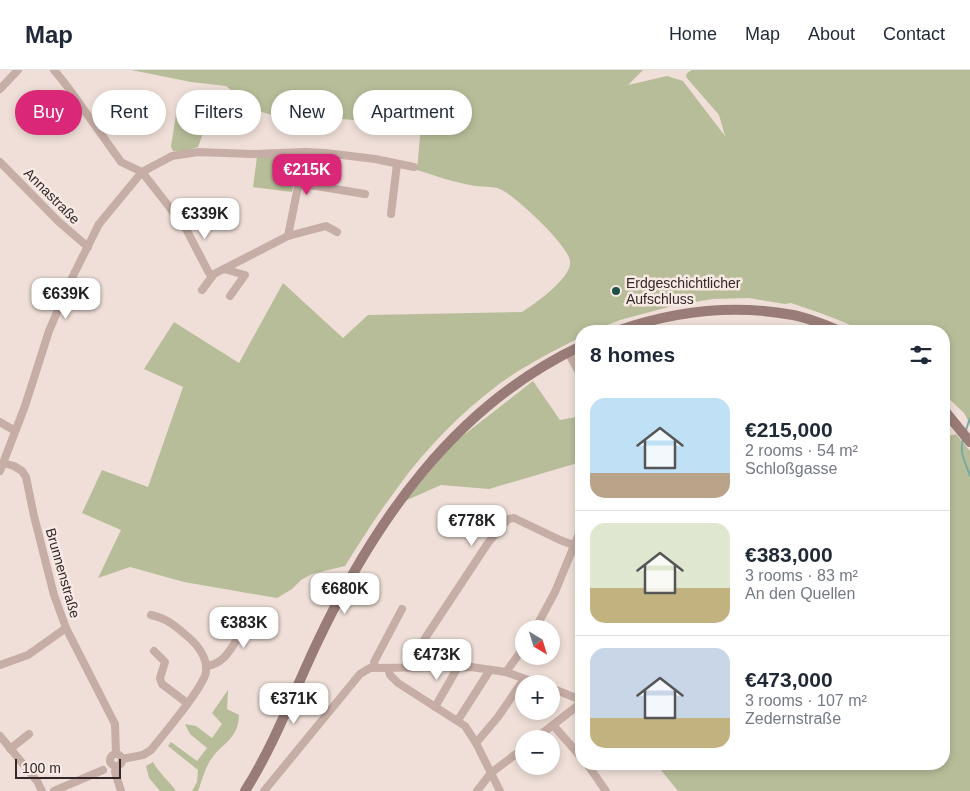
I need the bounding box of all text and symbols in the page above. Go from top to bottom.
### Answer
text: Map [25,21,73,48]
text: Home [669,24,717,44]
text: Map [745,24,780,44]
text: About [808,24,855,44]
text: Contact [883,24,945,44]
chip: Buy [15,90,82,135]
chip: Rent [92,90,166,135]
chip: Filters [176,90,261,135]
chip: New [271,90,343,135]
chip: Apartment [353,90,472,135]
pin: €215K [272,154,342,196]
text: €215K [283,161,331,178]
street label: Annastraße [21,165,83,227]
pin: €339K [170,198,240,240]
text: €339K [181,205,229,222]
place label: Erdgeschichtlicher Aufschluss [626,275,741,307]
pin: €639K [31,278,101,320]
text: €639K [42,285,90,302]
marker: Erdgeschichtlicher Aufschluss [610,285,622,297]
icon: filters [907,341,935,369]
text: 8 homes [590,343,675,366]
icon: home [630,418,690,478]
text: €215,000 [745,418,833,441]
text: 2 rooms · 54 m² [745,442,858,459]
text: Schloßgasse [745,460,838,477]
pin: €778K [437,504,507,547]
text: €778K [448,512,496,529]
street label: Brunnenstraße [43,526,84,620]
icon: home [630,543,690,603]
text: €383,000 [745,543,833,566]
text: 3 rooms · 83 m² [745,567,858,584]
pin: €680K [310,572,380,615]
text: €680K [321,580,369,597]
text: An den Quellen [745,585,855,602]
pin: €383K [209,606,279,649]
text: €383K [220,614,268,631]
north arrow [515,620,560,665]
map controls [515,620,560,775]
pin: €473K [402,638,472,681]
text: €473K [413,646,461,663]
icon: home [630,668,690,728]
text: €473,000 [745,668,833,691]
button: + [515,675,560,720]
pin: €371K [259,682,329,725]
text: €371K [270,690,318,707]
text: 3 rooms · 107 m² [745,692,867,709]
text: Zedernstraße [745,710,841,727]
button: − [515,730,560,775]
scale bar [15,756,121,779]
text: 100 m [22,760,61,776]

